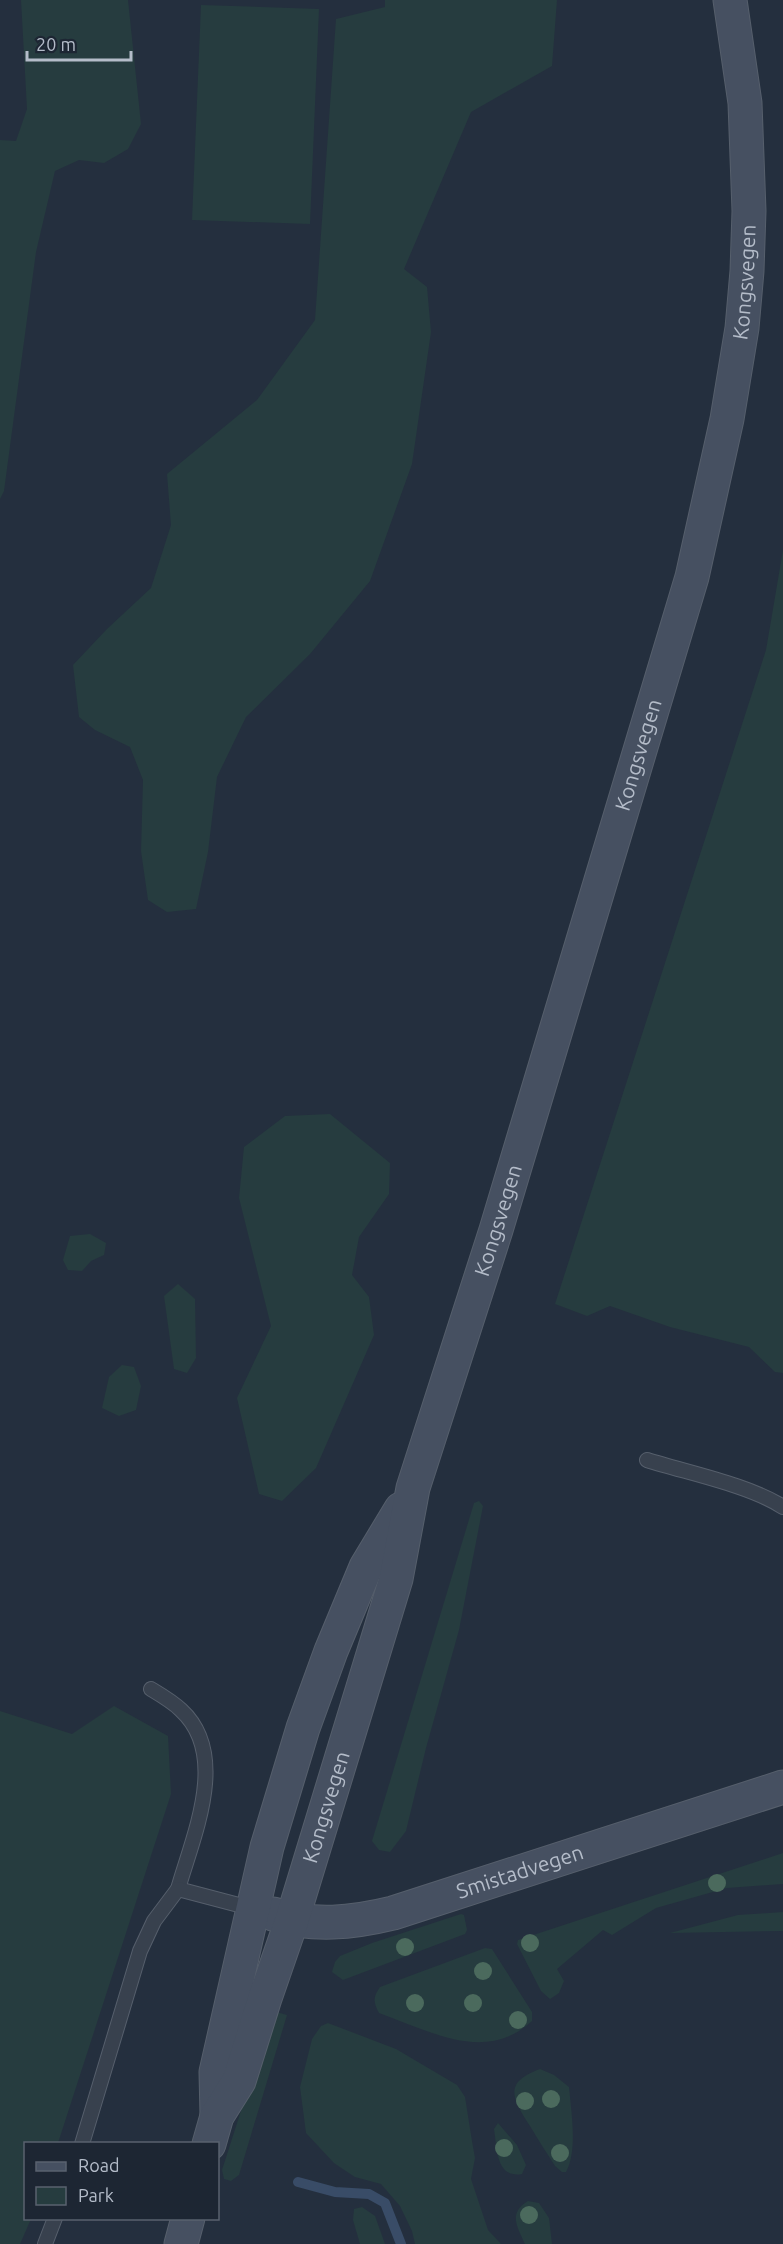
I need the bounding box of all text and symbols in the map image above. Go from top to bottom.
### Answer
scale bar [27,24,130,62]
text: 20 m [36,34,76,54]
street label: Kongsvegen [727,224,760,341]
street label: Kongsvegen [610,696,666,813]
street label: Kongsvegen [469,1161,526,1279]
street label: Kongsvegen [297,1748,354,1866]
street label: Smistadvegen [453,1839,586,1903]
legend [24,2142,219,2220]
text: Road [78,2155,120,2175]
text: Park [78,2185,114,2205]

